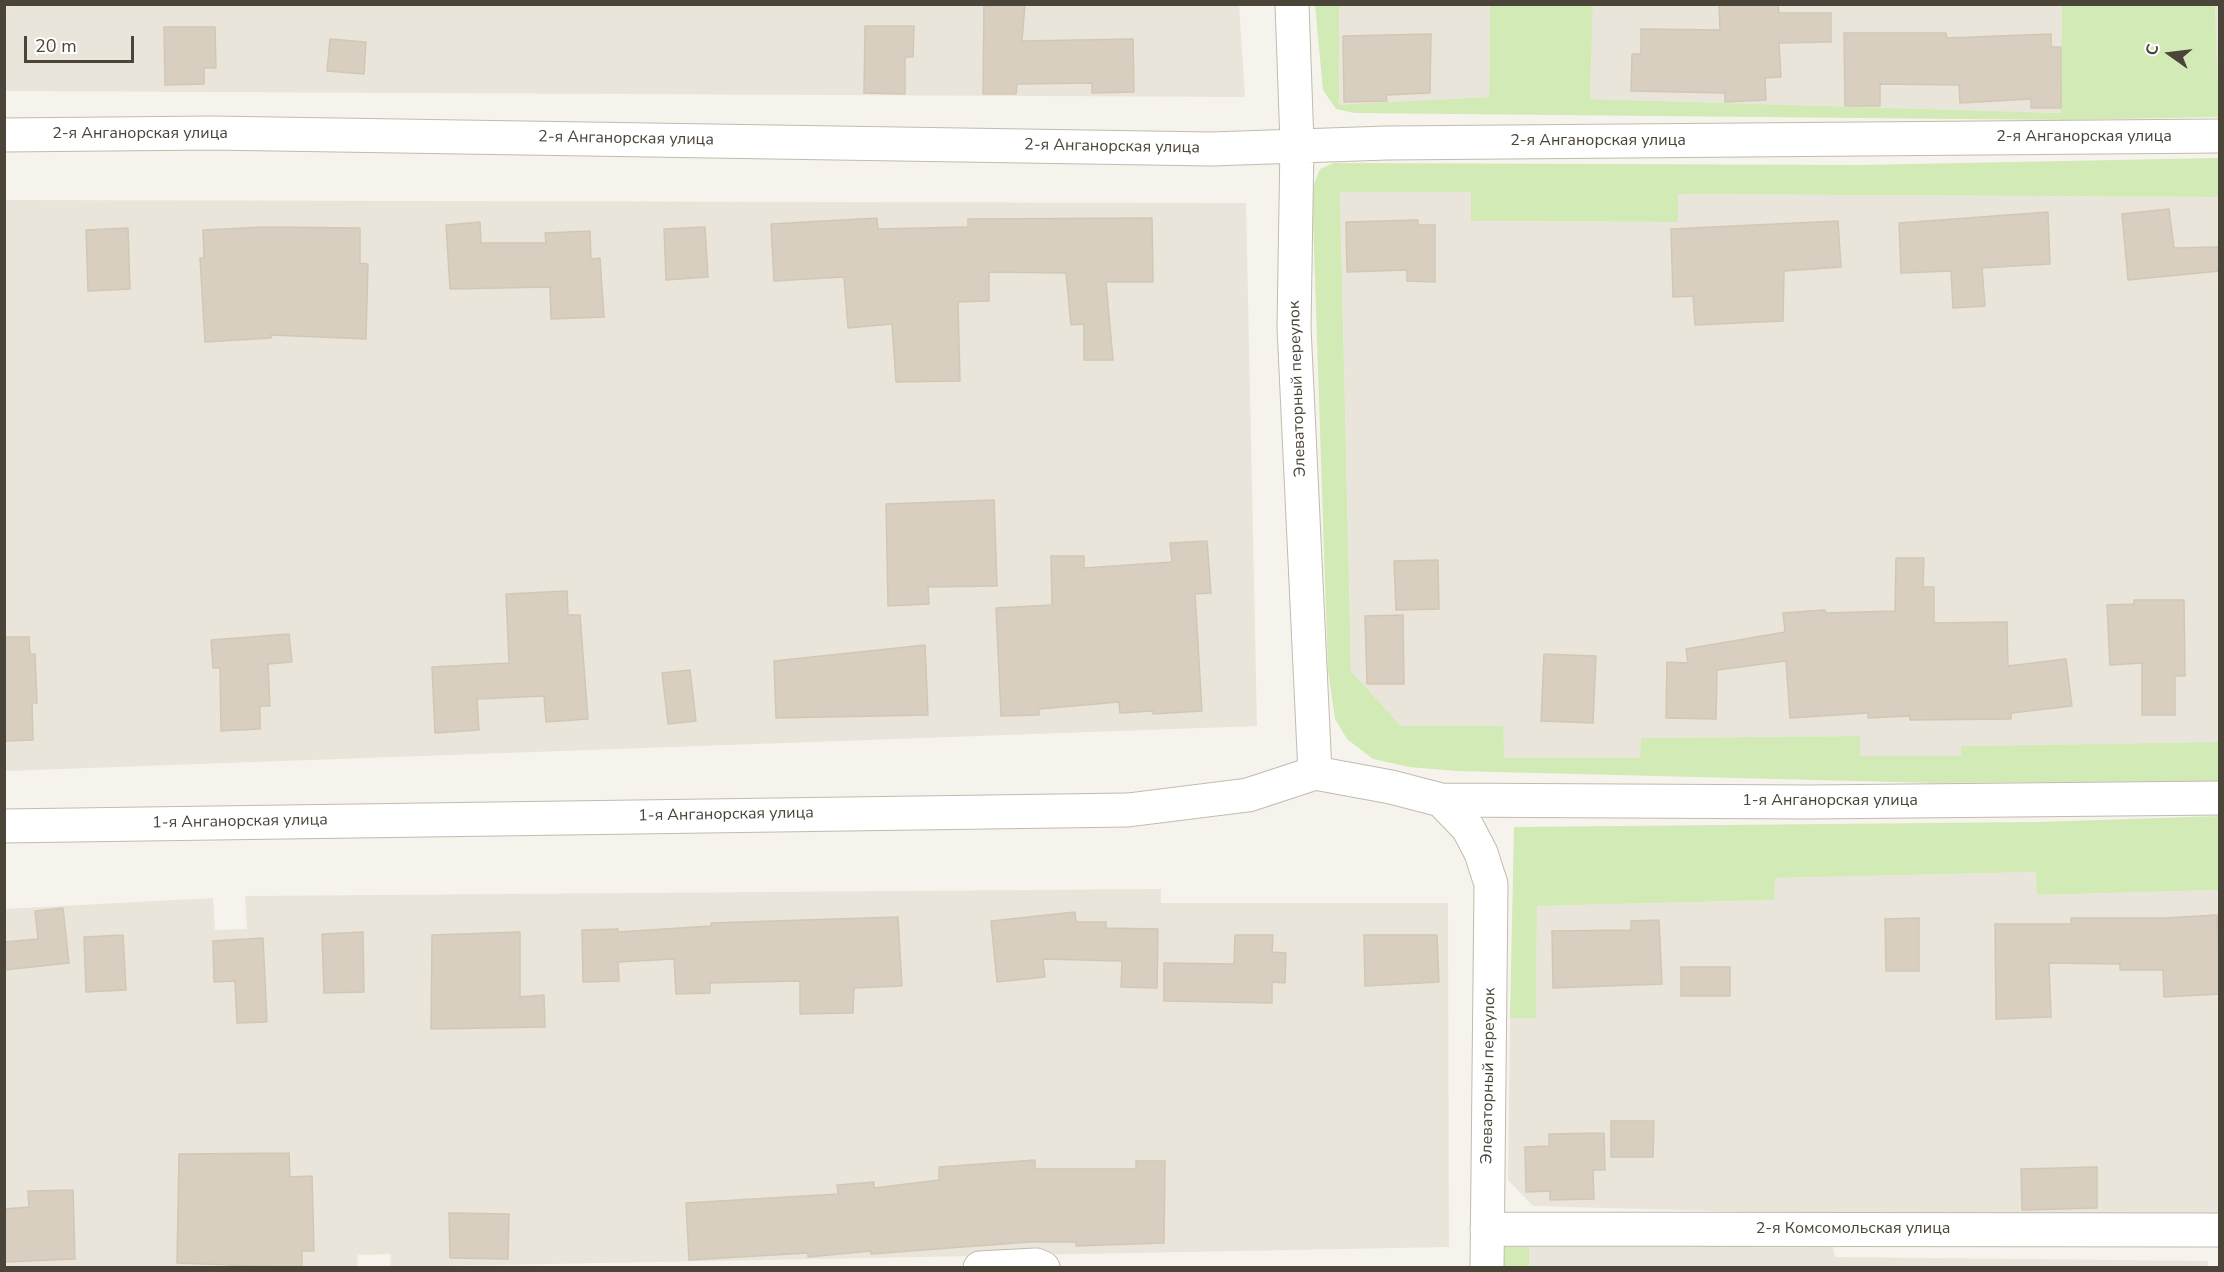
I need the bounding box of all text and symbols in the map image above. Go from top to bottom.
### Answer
scale bar [27,24,136,62]
north arrow [2140,24,2200,84]
text: 20 m [35,34,77,58]
text: С [2141,42,2165,58]
street label: 2-я Анганорская улица [52,124,228,144]
street label: 2-я Анганорская улица [1996,127,2172,147]
street label: 2-я Анганорская улица [538,128,714,150]
street label: 2-я Анганорская улица [1510,131,1686,151]
street label: 2-я Анганорская улица [1024,136,1200,158]
street label: Элеваторный переулок [1285,300,1311,478]
street label: 1-я Анганорская улица [1742,791,1918,811]
street label: 1-я Анганорская улица [638,804,814,826]
street label: 1-я Анганорская улица [152,811,328,833]
street label: Элеваторный переулок [1478,988,1500,1164]
street label: 2-я Комсомольская улица [1756,1219,1950,1239]

